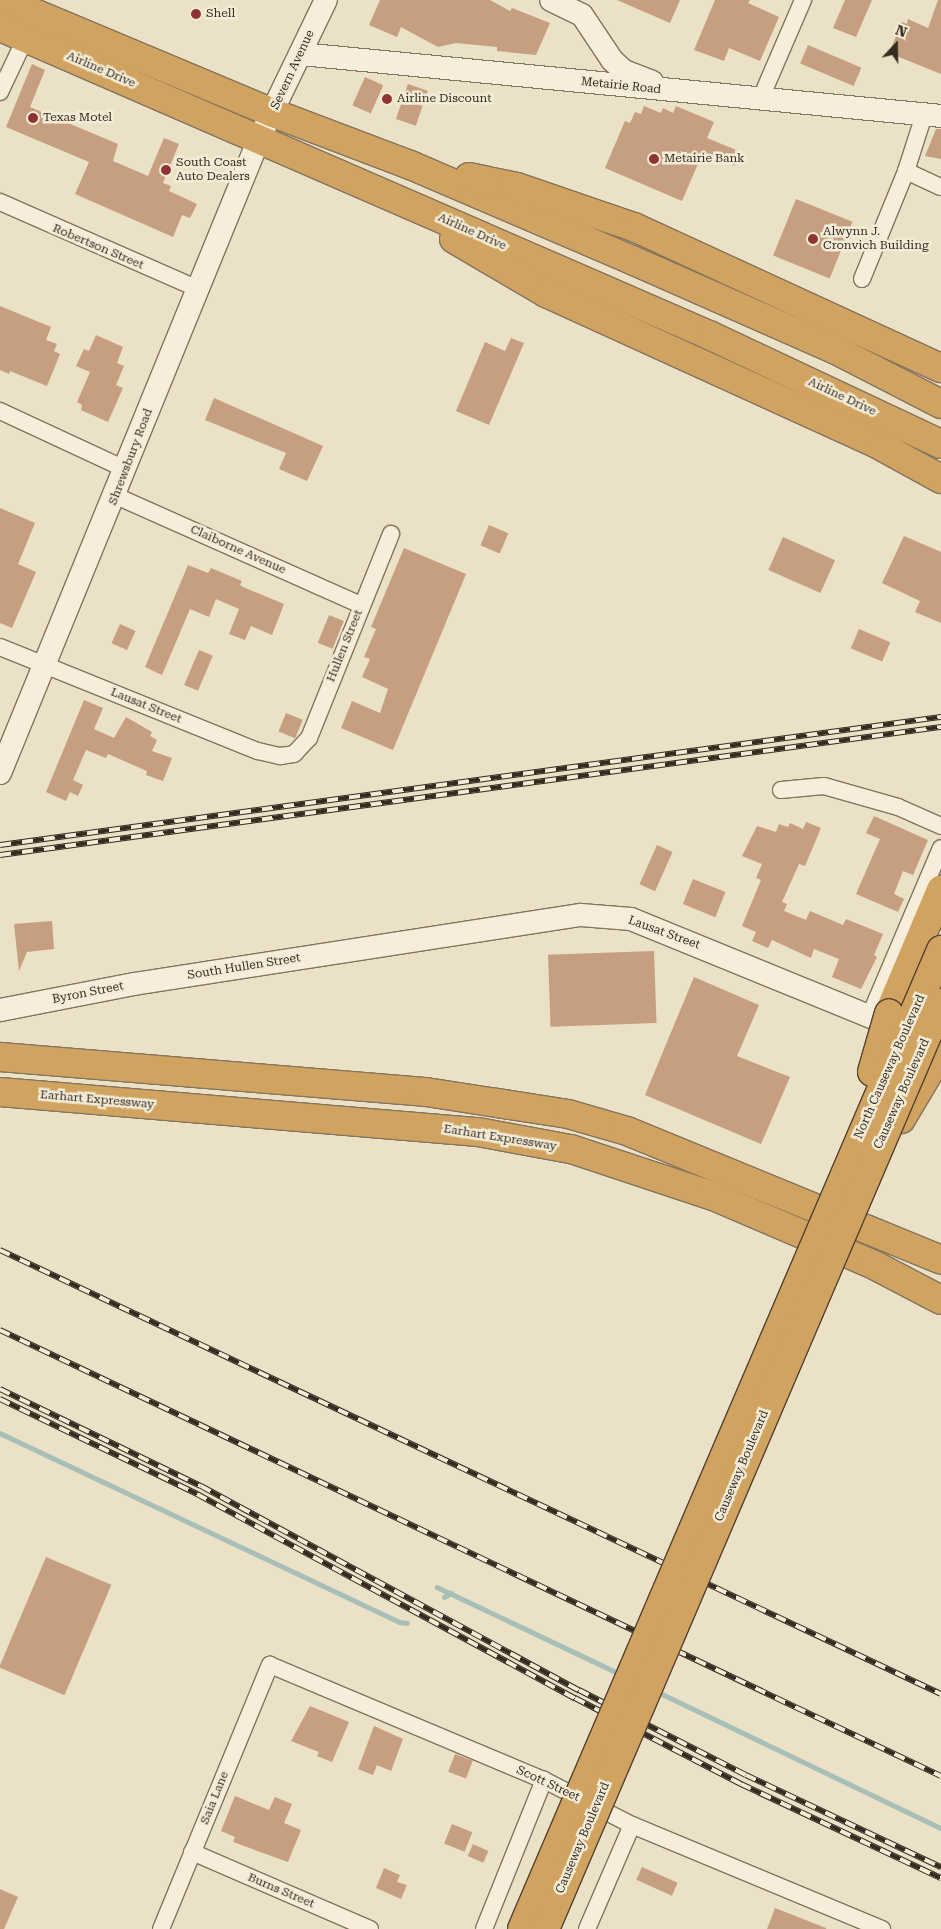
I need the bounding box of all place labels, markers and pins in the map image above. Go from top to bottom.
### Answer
place label: Shell [206,7,235,21]
marker: Shell [190,8,202,20]
place label: Airline Discount [397,92,492,106]
marker: Airline Discount [381,93,393,105]
place label: Texas Motel [43,111,112,125]
marker: Texas Motel [27,112,39,124]
place label: Metairie Bank [664,152,745,166]
marker: Metairie Bank [648,153,660,165]
place label: South Coast Auto Dealers [176,156,250,184]
marker: South Coast Auto Dealers [160,164,172,176]
place label: Alwynn J. Cronvich Building [823,225,929,253]
marker: Alwynn J. Cronvich Building [807,233,819,245]

